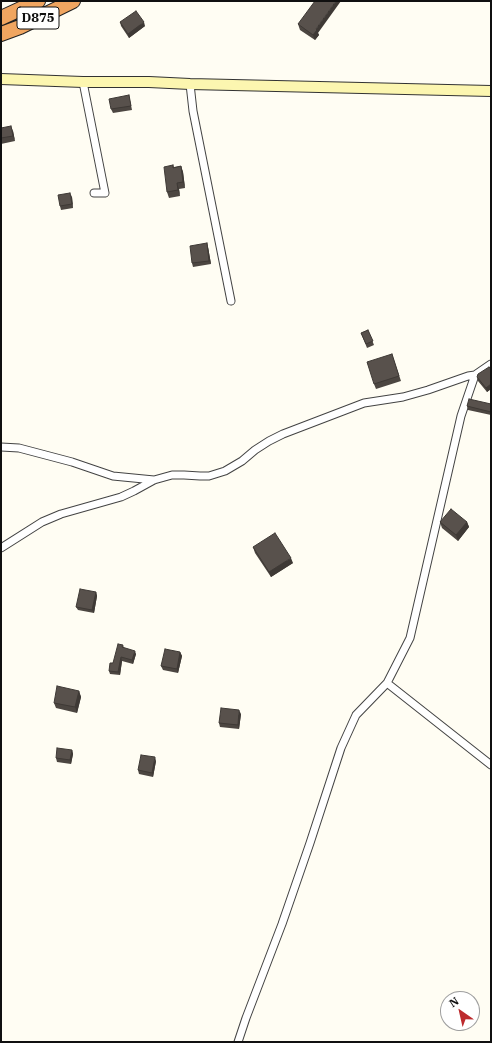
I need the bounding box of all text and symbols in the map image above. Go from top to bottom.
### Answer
road number: D875 [17,7,59,29]
north arrow [440,991,480,1031]
text: N [446,994,461,1010]

